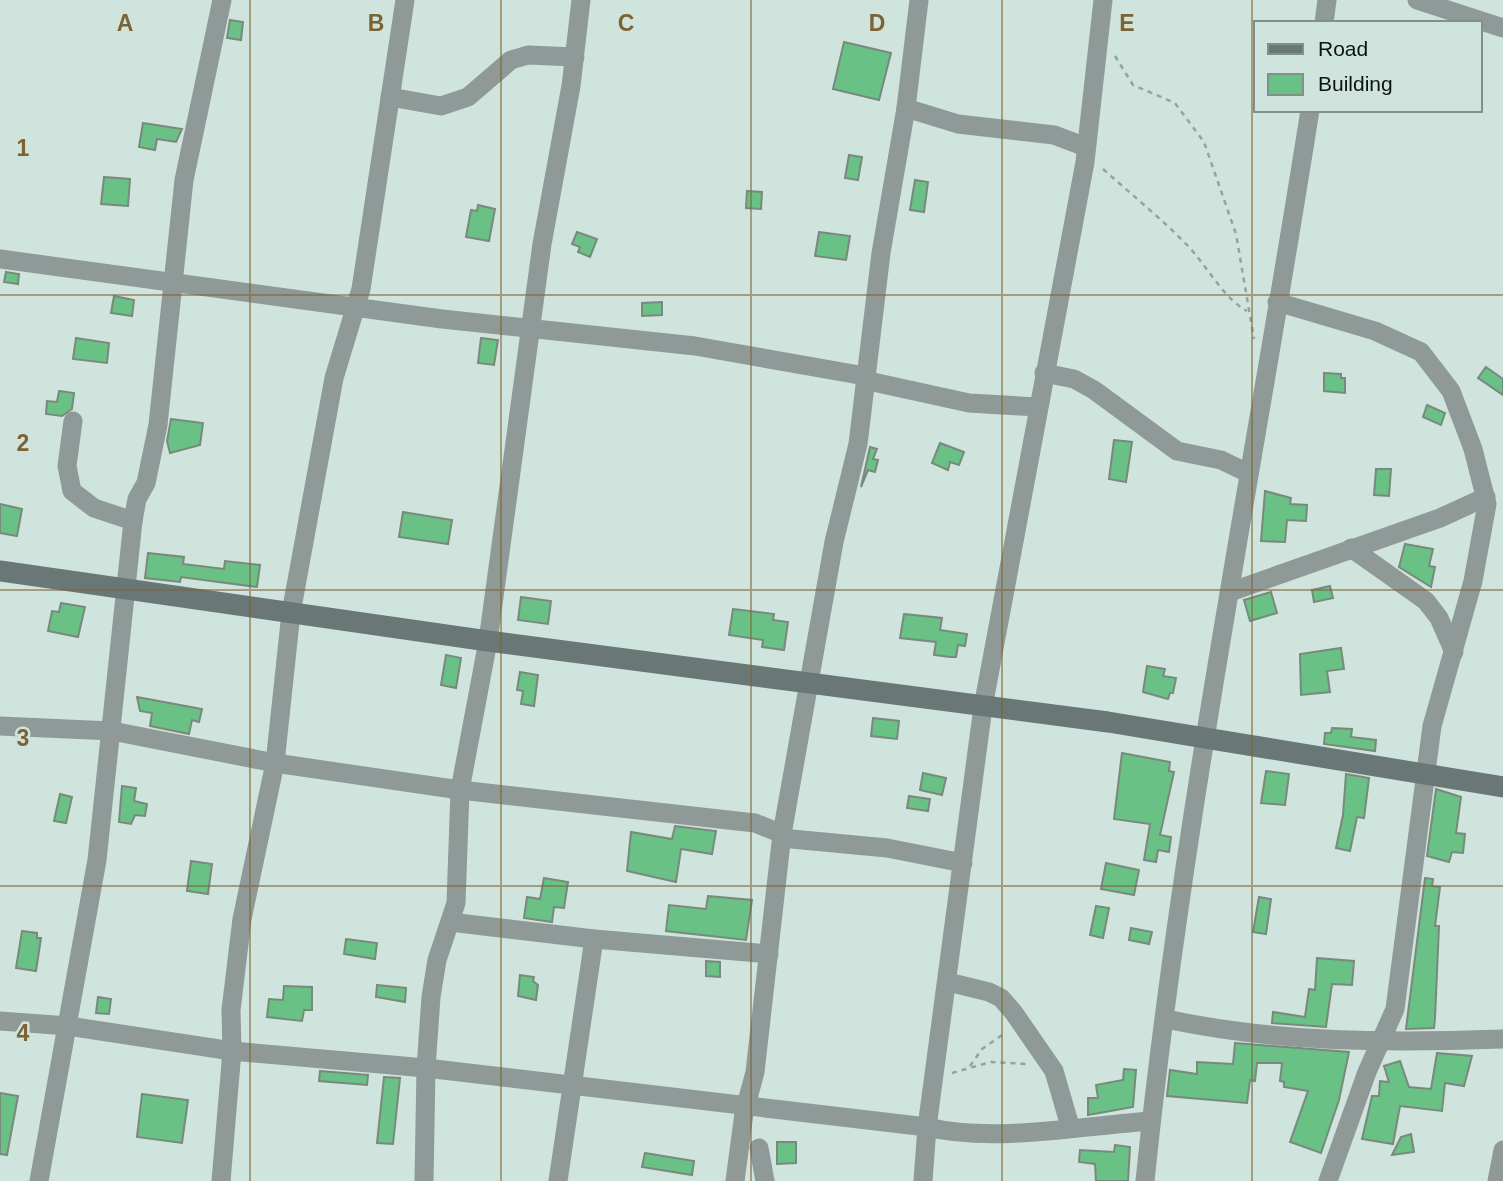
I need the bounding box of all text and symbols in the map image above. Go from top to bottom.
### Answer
text: A [117,10,133,36]
text: B [368,10,384,36]
text: C [618,10,634,36]
text: D [869,10,885,36]
text: E [1119,10,1135,36]
legend [1254,21,1482,112]
text: Road [1318,37,1368,60]
text: Building [1318,72,1393,95]
text: 1 [17,135,30,161]
text: 2 [17,430,29,456]
text: 3 [17,725,29,751]
text: 4 [17,1020,30,1046]

